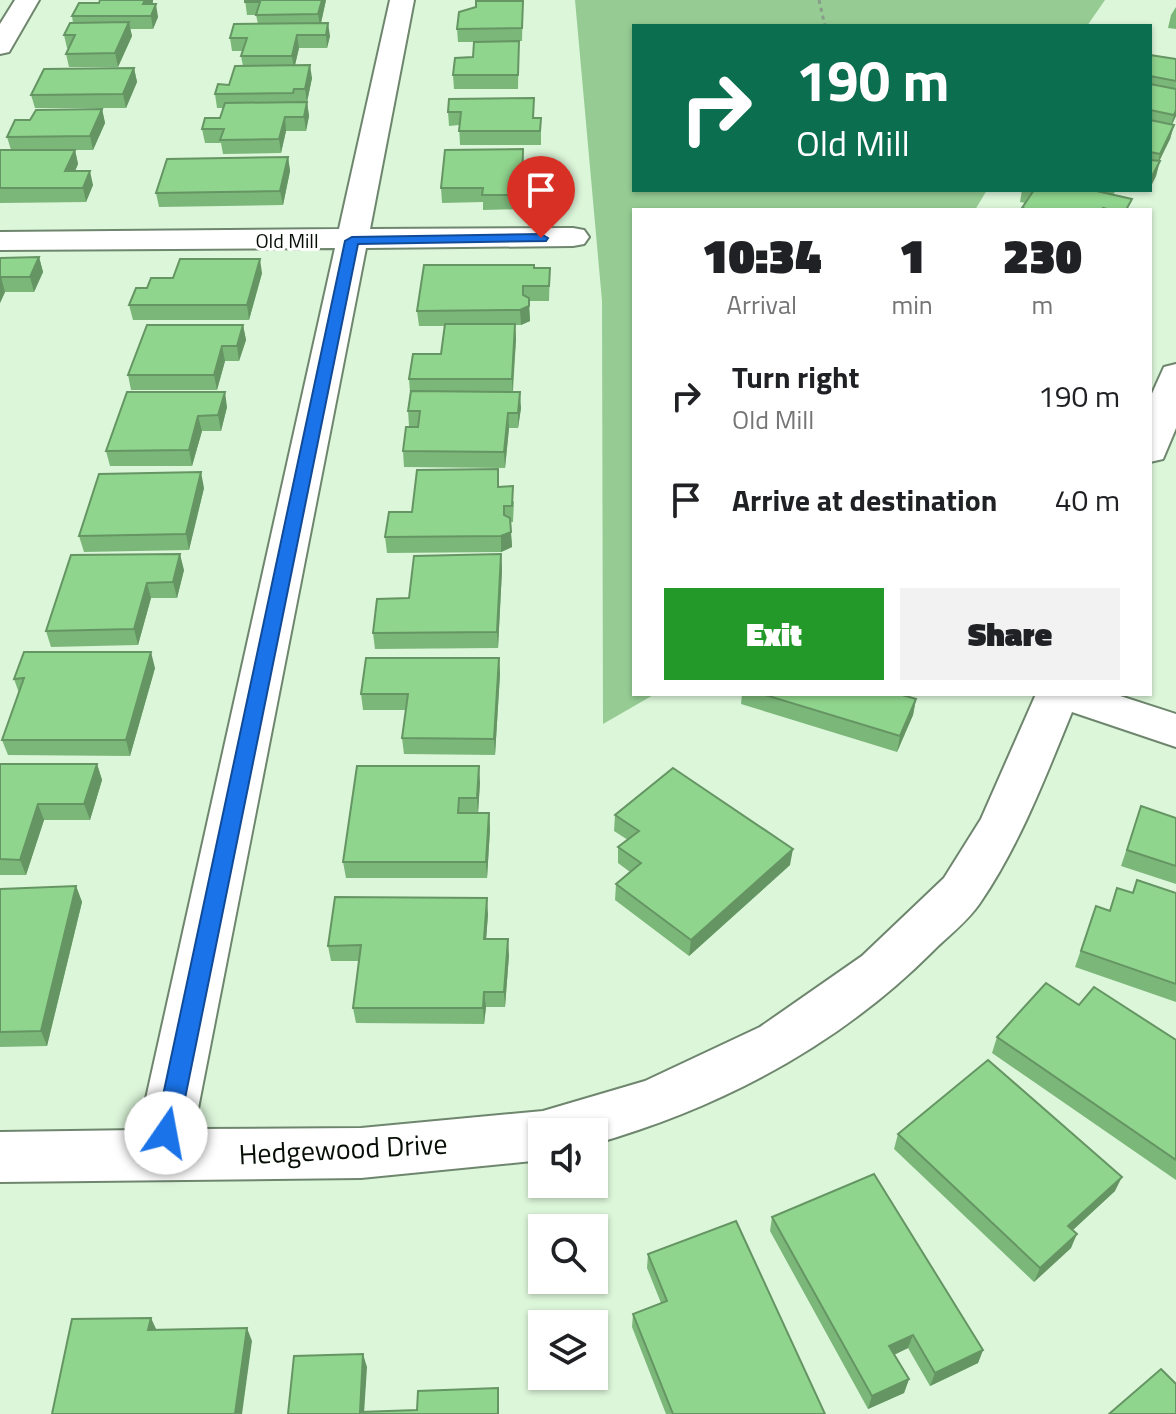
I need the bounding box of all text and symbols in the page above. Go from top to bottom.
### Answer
text: 190 m [796,38,949,123]
icon: right [664,56,768,160]
text: Old Mill [796,115,910,170]
pin [507,156,575,238]
icon: arrive [519,168,563,212]
text: 10:34 [702,219,821,292]
text: 1 [899,219,925,292]
text: 230 [1003,219,1082,292]
street label: Old Mill [255,225,319,256]
text: Arrival [726,285,797,324]
text: min [891,285,933,324]
text: m [1032,285,1053,324]
text: Turn right [732,354,860,400]
text: 190 m [1038,373,1120,419]
icon: right [664,374,708,418]
text: Old Mill [732,400,814,439]
text: Arrive at destination [732,477,997,523]
text: 40 m [1055,477,1120,523]
icon: arrive [664,478,708,522]
button: Exit [664,588,884,680]
button: Share [900,588,1120,680]
position arrow [124,1091,208,1175]
map controls [528,1118,608,1390]
button: sound [528,1118,608,1198]
street label: Hedgewood Drive [237,1122,448,1175]
button: search [528,1214,608,1294]
button: layers [528,1310,608,1390]

